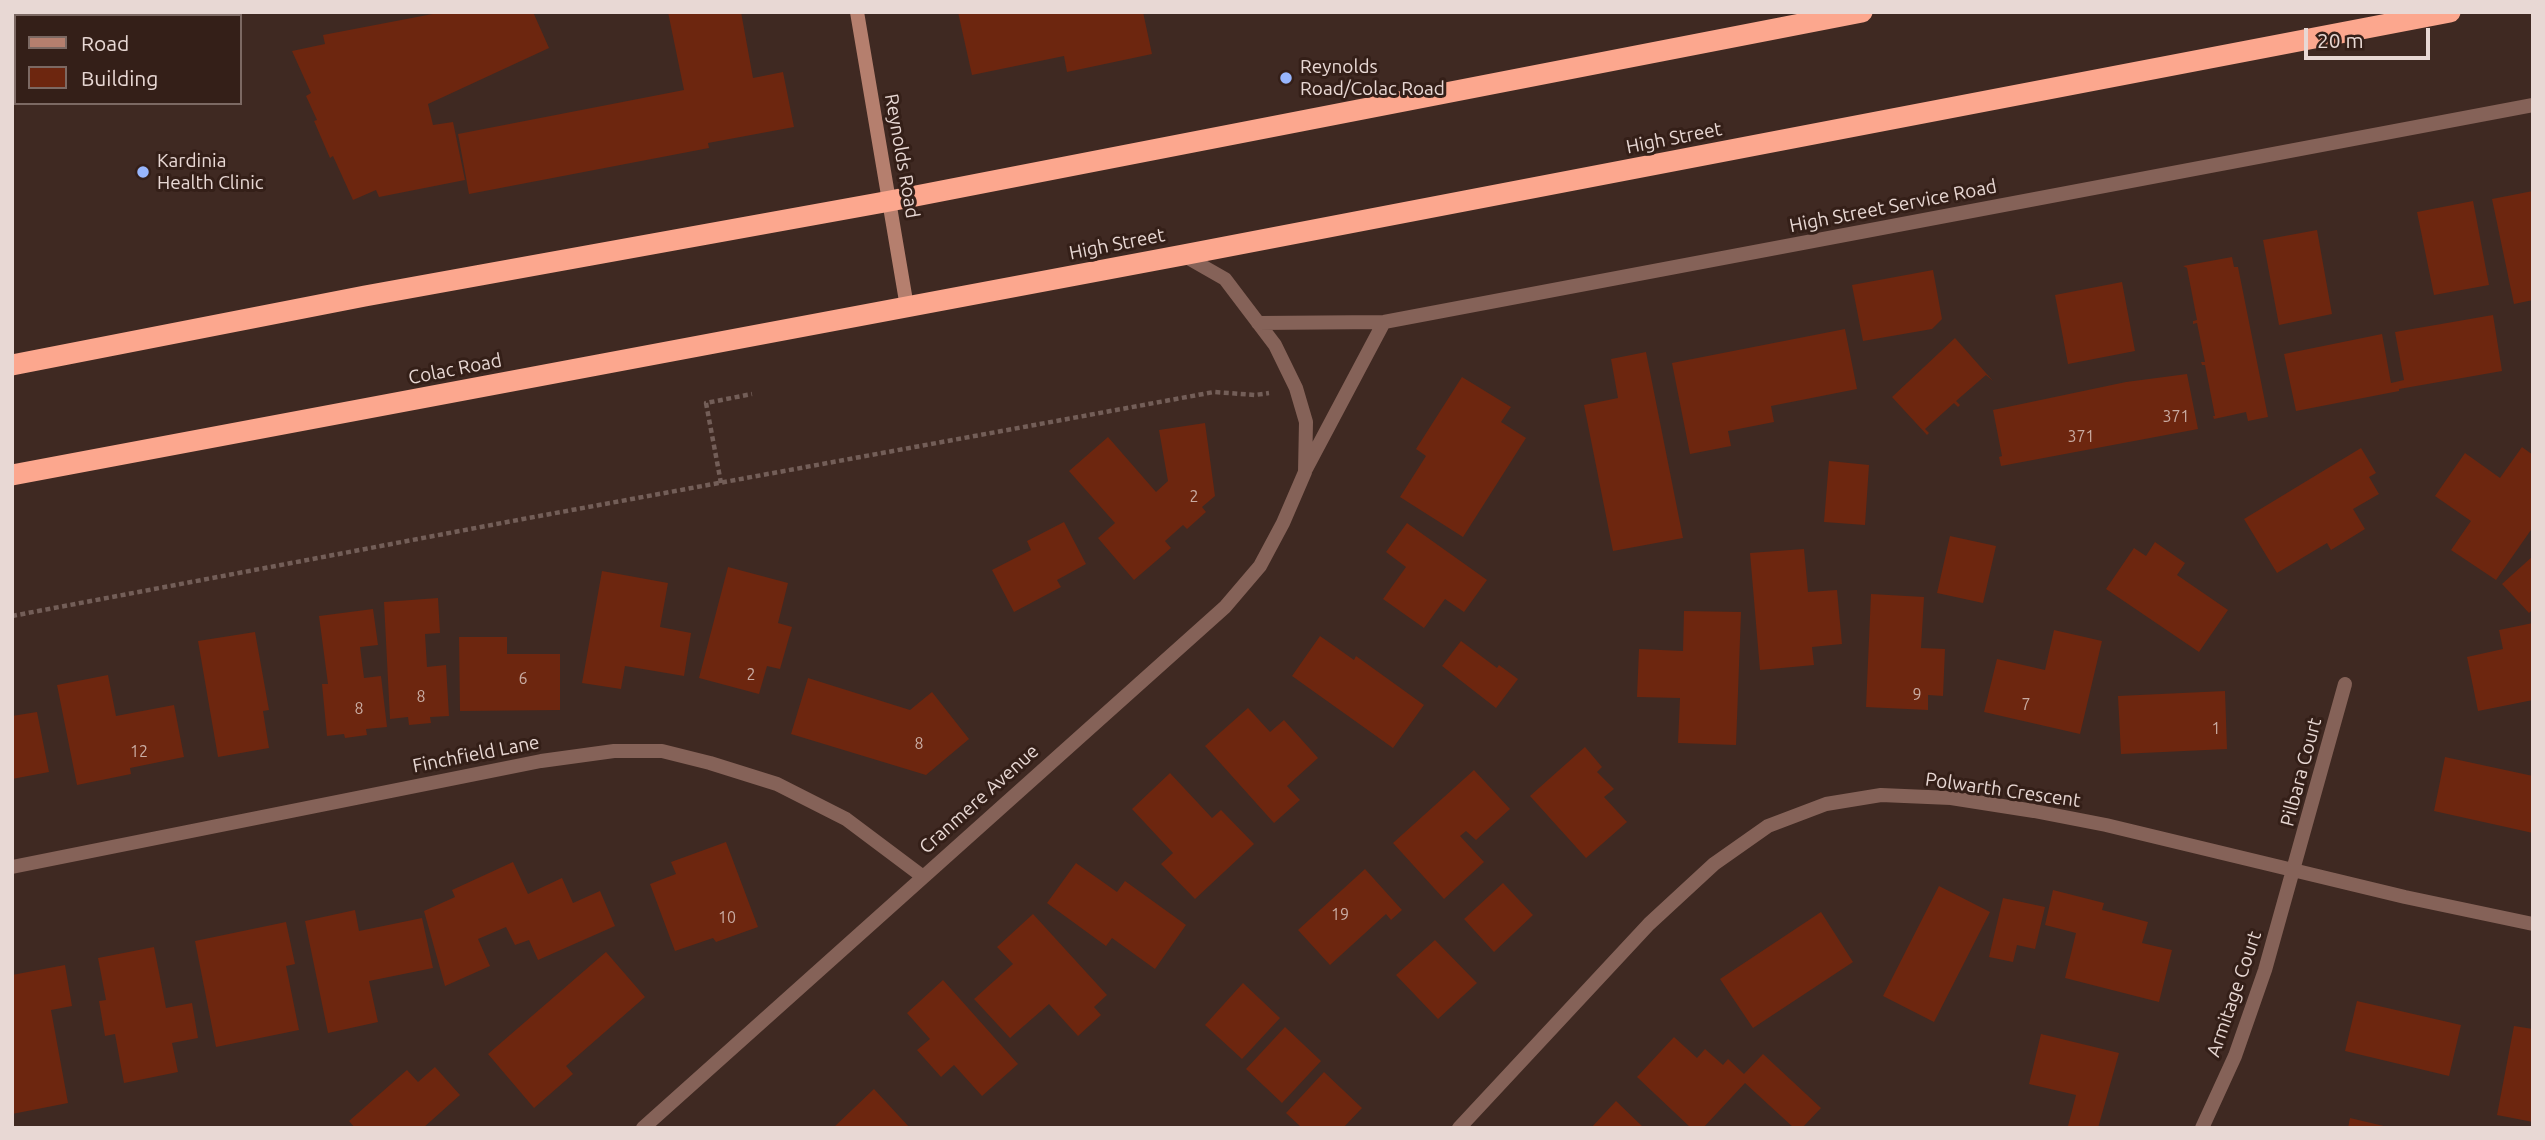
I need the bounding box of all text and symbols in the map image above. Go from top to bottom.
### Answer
legend [14,14,242,105]
scale bar [2307,14,2433,58]
text: 20 m [2317,28,2364,52]
text: Road [81,31,129,55]
place label: Reynolds Road/Colac Road [1300,56,1445,100]
text: Building [81,66,158,90]
marker: Reynolds Road/Colac Road [1278,70,1294,86]
street label: Reynolds Road [880,92,924,220]
street label: High Street [1624,118,1724,158]
place label: Kardinia Health Clinic [157,150,264,194]
marker: Kardinia Health Clinic [135,164,151,180]
street label: High Street Service Road [1787,175,1999,237]
street label: High Street [1067,224,1167,264]
street label: Colac Road [406,349,504,389]
house number: 371 [2162,407,2190,427]
house number: 371 [2067,427,2095,447]
house number: 2 [1189,487,1199,507]
house number: 2 [746,665,756,685]
house number: 6 [518,669,528,689]
house number: 9 [1912,685,1922,705]
house number: 8 [416,687,426,707]
house number: 7 [2021,695,2031,715]
house number: 8 [354,699,364,719]
street label: Pilbara Court [2276,715,2326,829]
house number: 1 [2211,719,2221,739]
street label: Finchfield Lane [411,731,541,777]
house number: 8 [914,734,924,754]
street label: Cranmere Avenue [915,740,1043,858]
house number: 12 [130,742,148,762]
street label: Polwarth Crescent [1924,768,2082,812]
house number: 19 [1331,905,1349,925]
house number: 10 [718,908,736,928]
street label: Armitage Court [2202,928,2266,1060]

